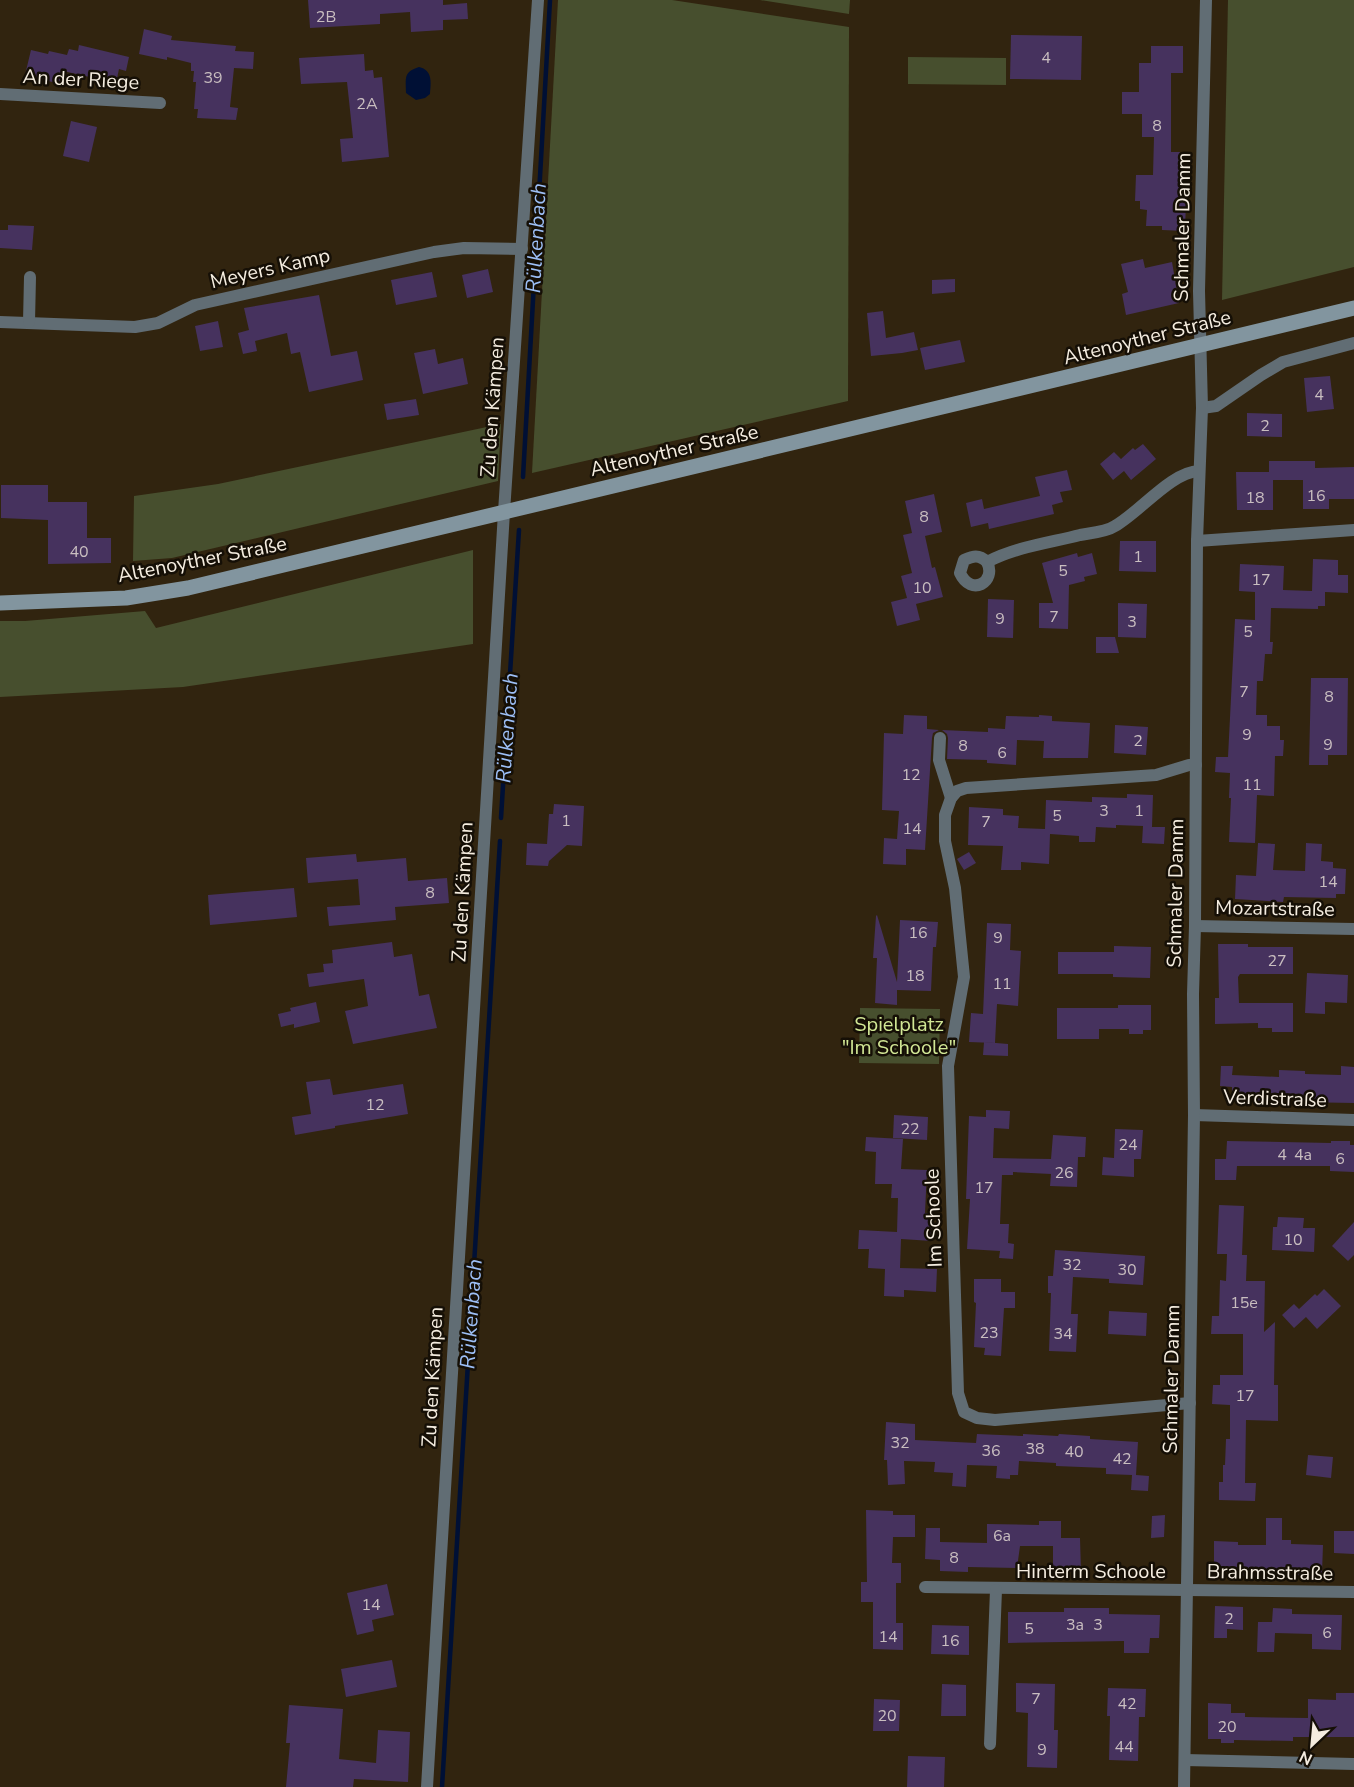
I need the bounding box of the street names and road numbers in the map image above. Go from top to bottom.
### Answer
street label: An der Riege [22,63,140,96]
street label: Schmaler Damm [1168,152,1197,302]
street label: Meyers Kamp [208,242,333,295]
street label: Altenoyther Straße [1060,304,1234,371]
street label: Zu den Kämpen [474,336,511,478]
street label: Altenoyther Straße [587,418,761,483]
street label: Altenoyther Straße [115,530,289,589]
street label: Schmaler Damm [1161,818,1190,968]
street label: Zu den Kämpen [445,821,480,963]
street label: Mozartstraße [1215,894,1335,923]
street label: Verdistraße [1222,1083,1327,1114]
street label: Im Schoole [918,1168,949,1268]
street label: Schmaler Damm [1157,1304,1186,1454]
street label: Zu den Kämpen [415,1306,450,1448]
street label: Hinterm Schoole [1016,1558,1166,1585]
street label: Brahmsstraße [1207,1558,1333,1587]

